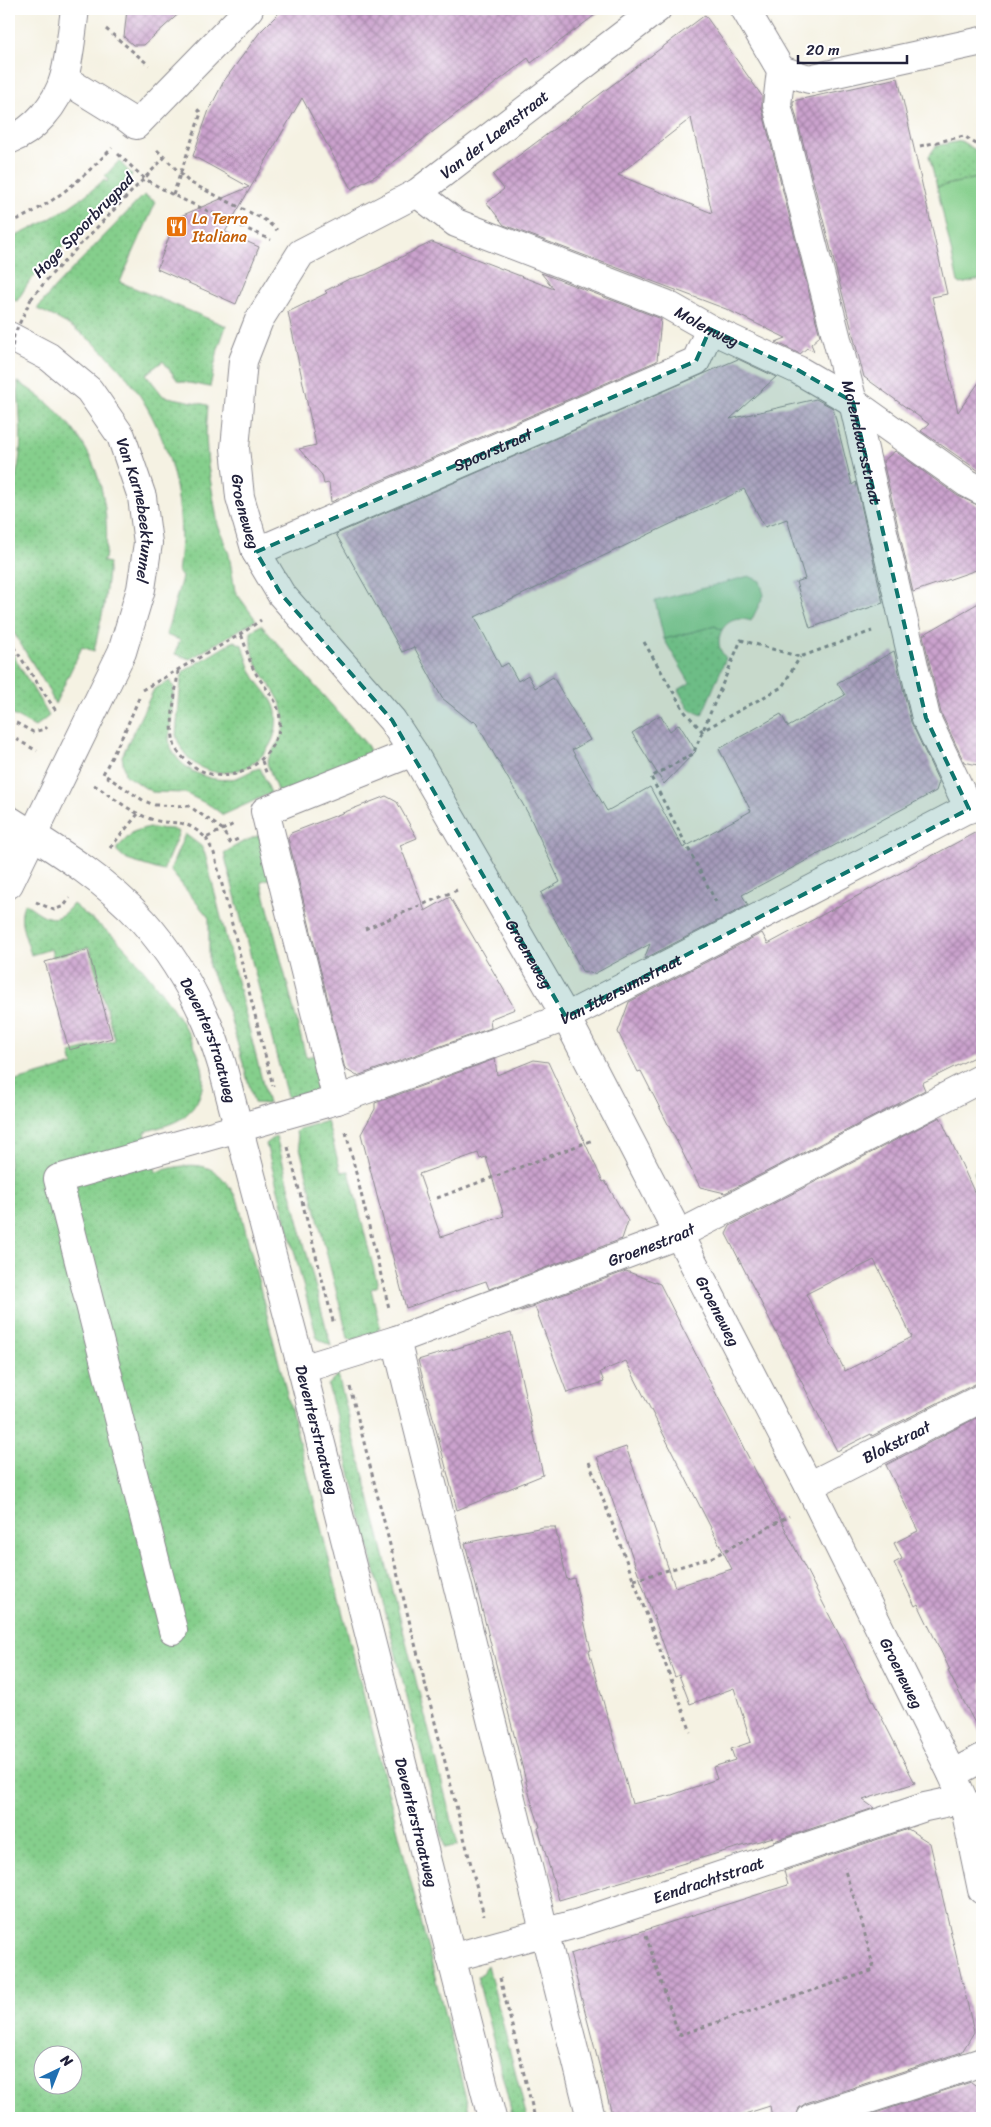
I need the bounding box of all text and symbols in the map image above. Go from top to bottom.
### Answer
scale bar [798,32,907,64]
text: 20 m [806,37,840,63]
street label: Van der Laenstraat [433,82,555,187]
street label: Hoge Spoorbrugpad [25,165,143,285]
place label: La Terra Italiana [191,204,248,251]
restaurant icon: La Terra Italiana [164,215,188,239]
street label: Molenweg [669,298,744,356]
street label: Molendwarsstraat [833,377,890,508]
street label: Spoorstraat [449,419,538,480]
street label: Van Karnebeektunnel [108,434,162,586]
street label: Groeneweg [223,473,268,553]
street label: Groeneweg [497,914,561,994]
street label: Van Ittersumstraat [556,945,688,1033]
street label: Deventerstraatweg [172,972,245,1106]
street label: Groenestraat [604,1214,701,1275]
street label: Groeneweg [687,1270,748,1352]
street label: Deventerstraatweg [287,1362,347,1498]
street label: Blokstraat [857,1412,937,1472]
street label: Groeneweg [871,1632,931,1714]
street label: Deventerstraatweg [386,1754,447,1891]
street label: Eendrachtstraat [649,1848,768,1912]
north arrow [32,2044,82,2094]
text: N [54,2048,79,2074]

